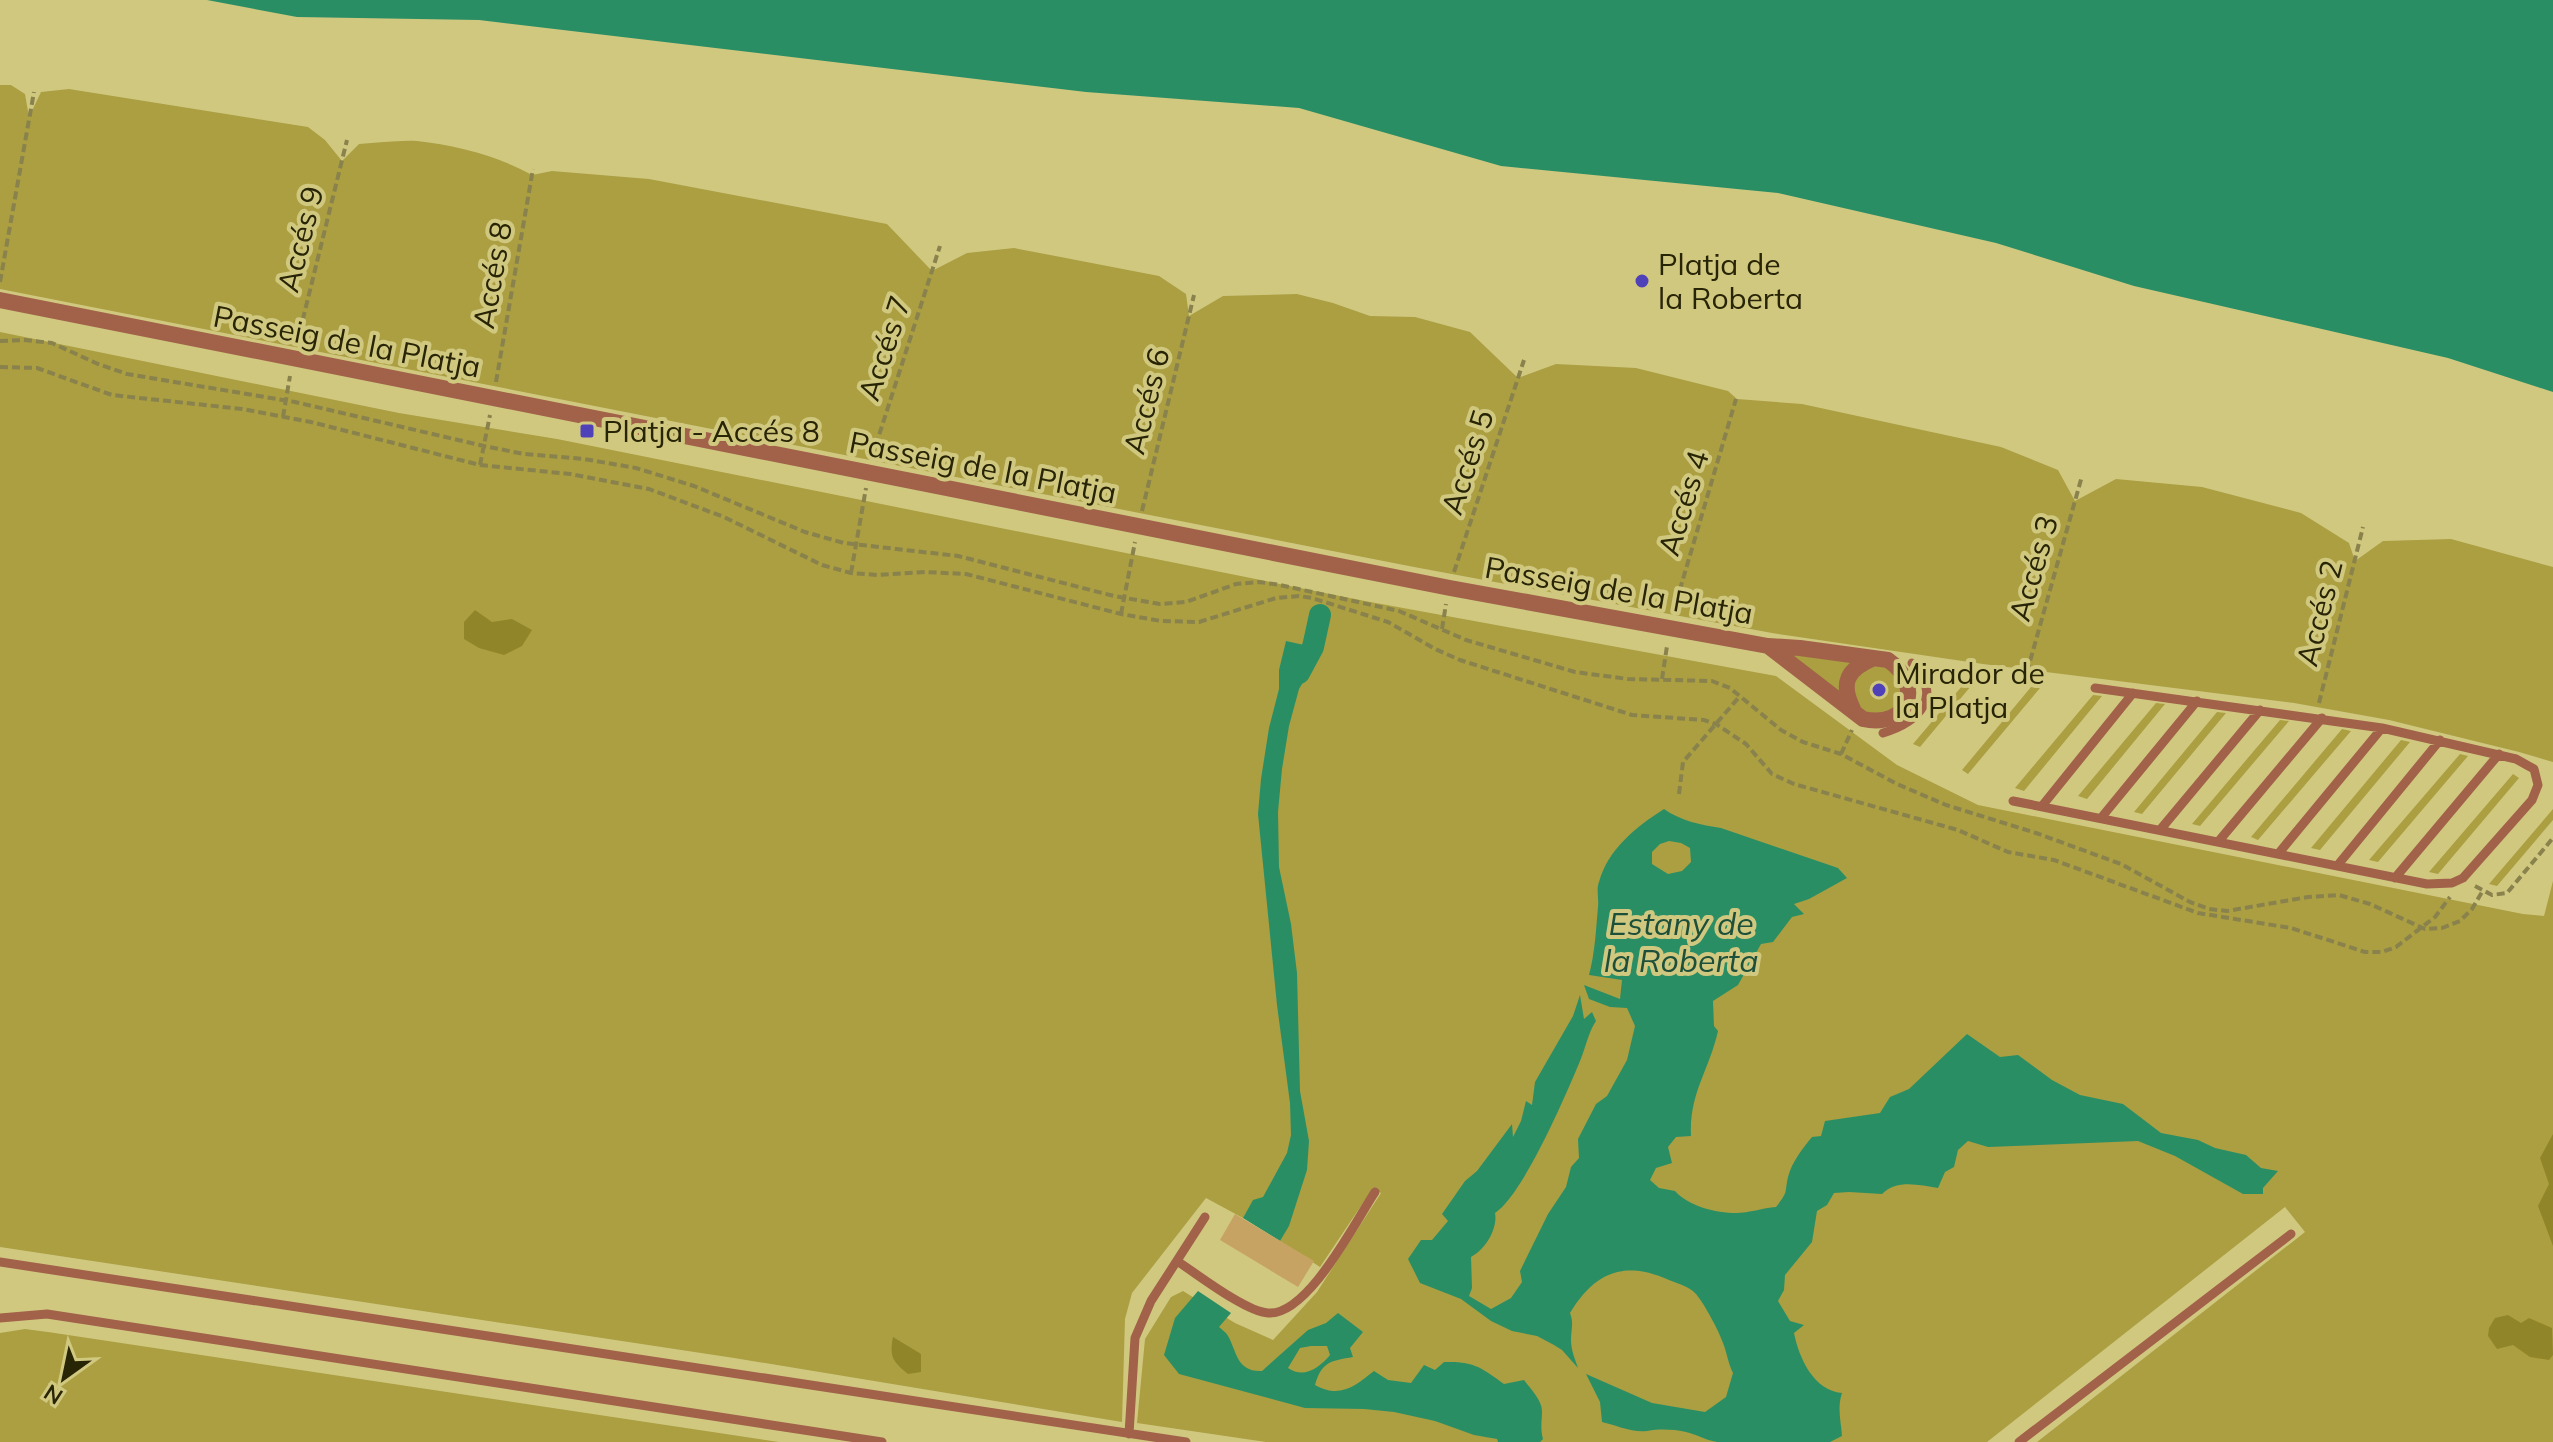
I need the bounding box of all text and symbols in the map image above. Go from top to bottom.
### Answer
street label: Accés 9 [268,182,332,296]
street label: Accés 8 [464,219,520,331]
place label: Platja de la Roberta [1658,245,1803,317]
marker: Platja de la Roberta [1633,272,1651,290]
street label: Accés 7 [849,291,919,405]
street label: Passeig de la Platja [210,296,484,386]
street label: Accés 6 [1114,344,1178,458]
street label: Accés 5 [1432,405,1502,519]
place label: Platja - Accés 8 [603,412,820,450]
marker: Platja - Accés 8 [578,422,596,440]
street label: Passeig de la Platja [846,422,1120,512]
street label: Accés 4 [1649,446,1717,560]
street label: Accés 3 [2000,511,2066,625]
street label: Passeig de la Platja [1482,548,1756,632]
street label: Accés 2 [2287,556,2351,670]
place label: Mirador de la Platja [1895,654,2045,726]
marker: Mirador de la Platja [1870,681,1888,699]
water label: Estany de la Roberta [1604,903,1758,980]
north arrow [24,1338,104,1418]
text: N [39,1379,68,1411]

